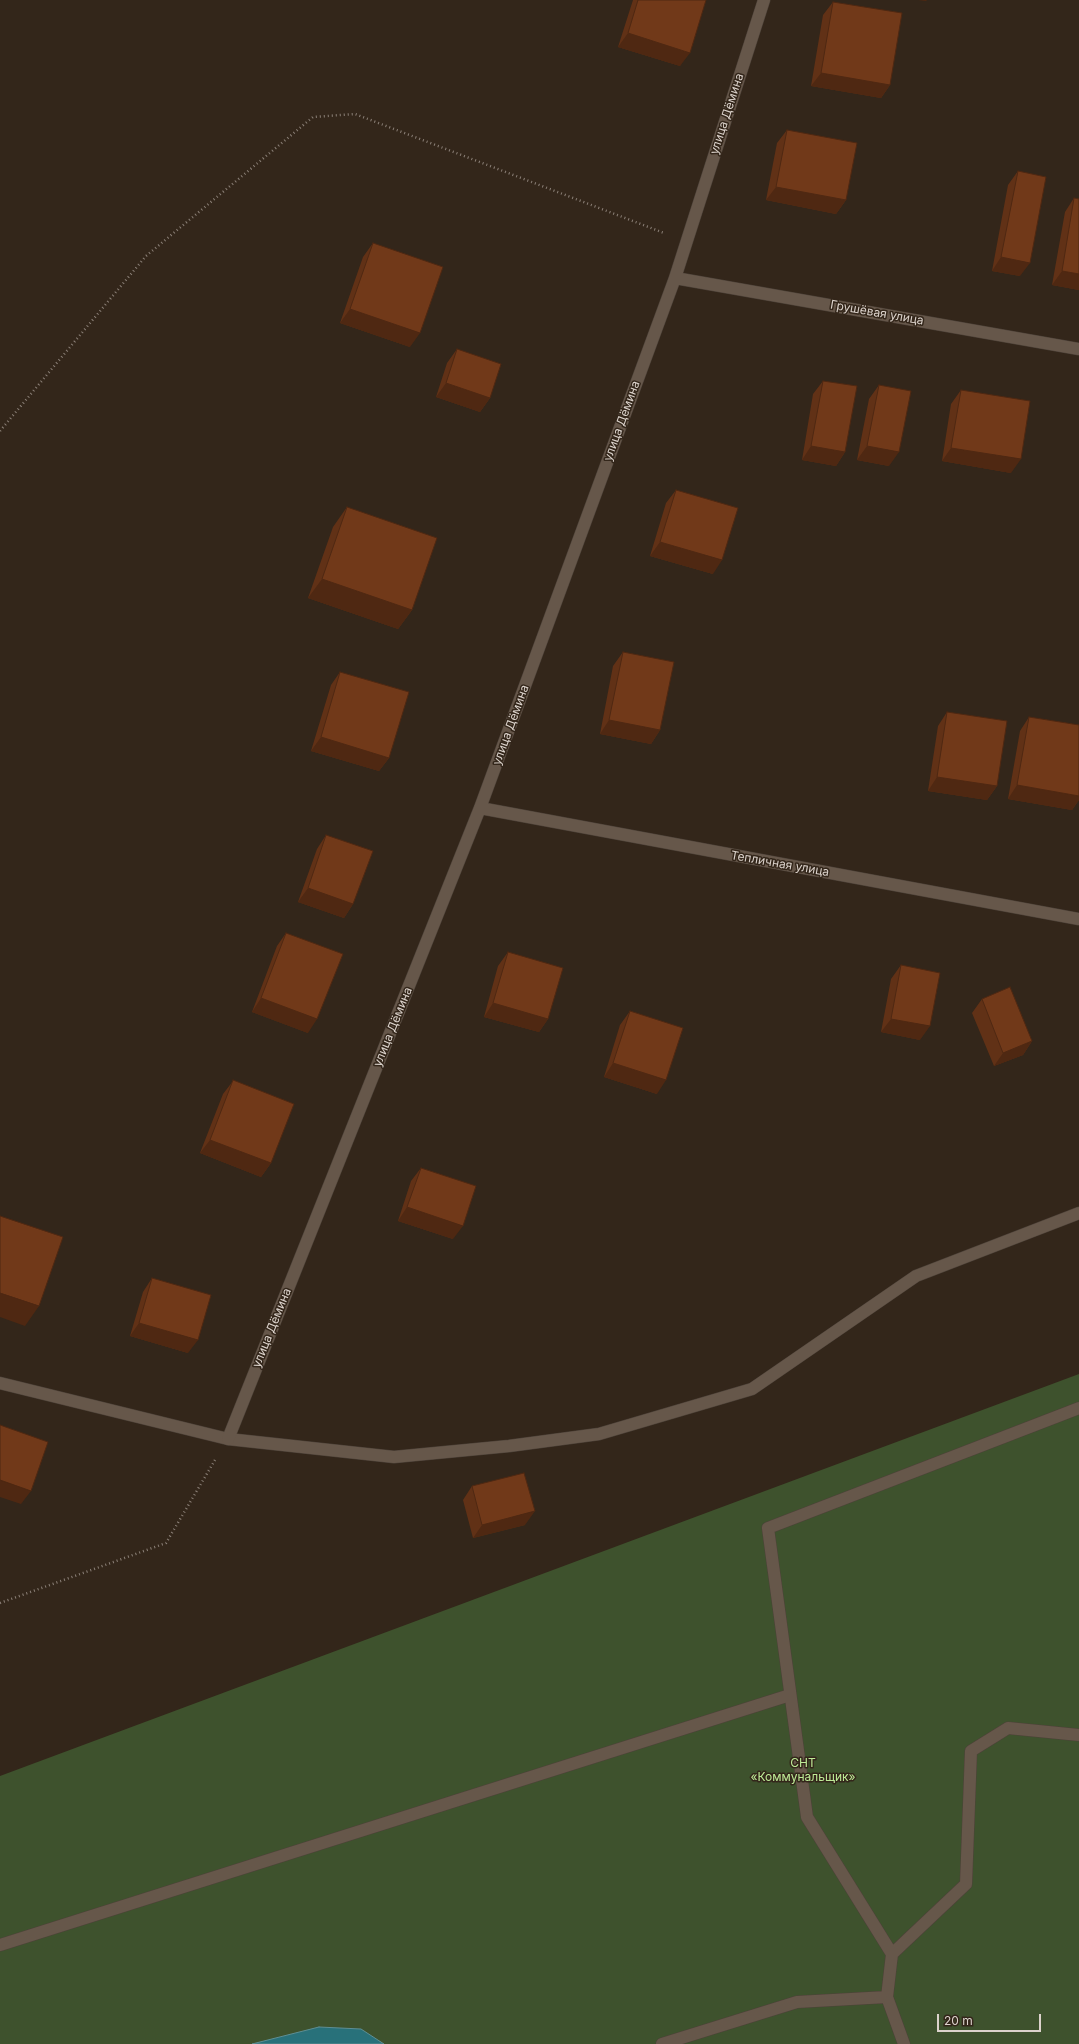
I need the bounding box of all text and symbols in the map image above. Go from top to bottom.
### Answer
street label: улица Дёмина [707,72,747,156]
street label: Грушёвая улица [829,298,925,328]
street label: улица Дёмина [601,379,643,463]
street label: улица Дёмина [490,683,532,767]
street label: Тепличная улица [730,848,830,880]
street label: улица Дёмина [371,985,415,1069]
street label: улица Дёмина [250,1286,294,1370]
park label: СНТ «Коммунальщик» [750,1756,856,1784]
scale bar [939,2006,1043,2032]
text: 20 m [944,2013,973,2028]

